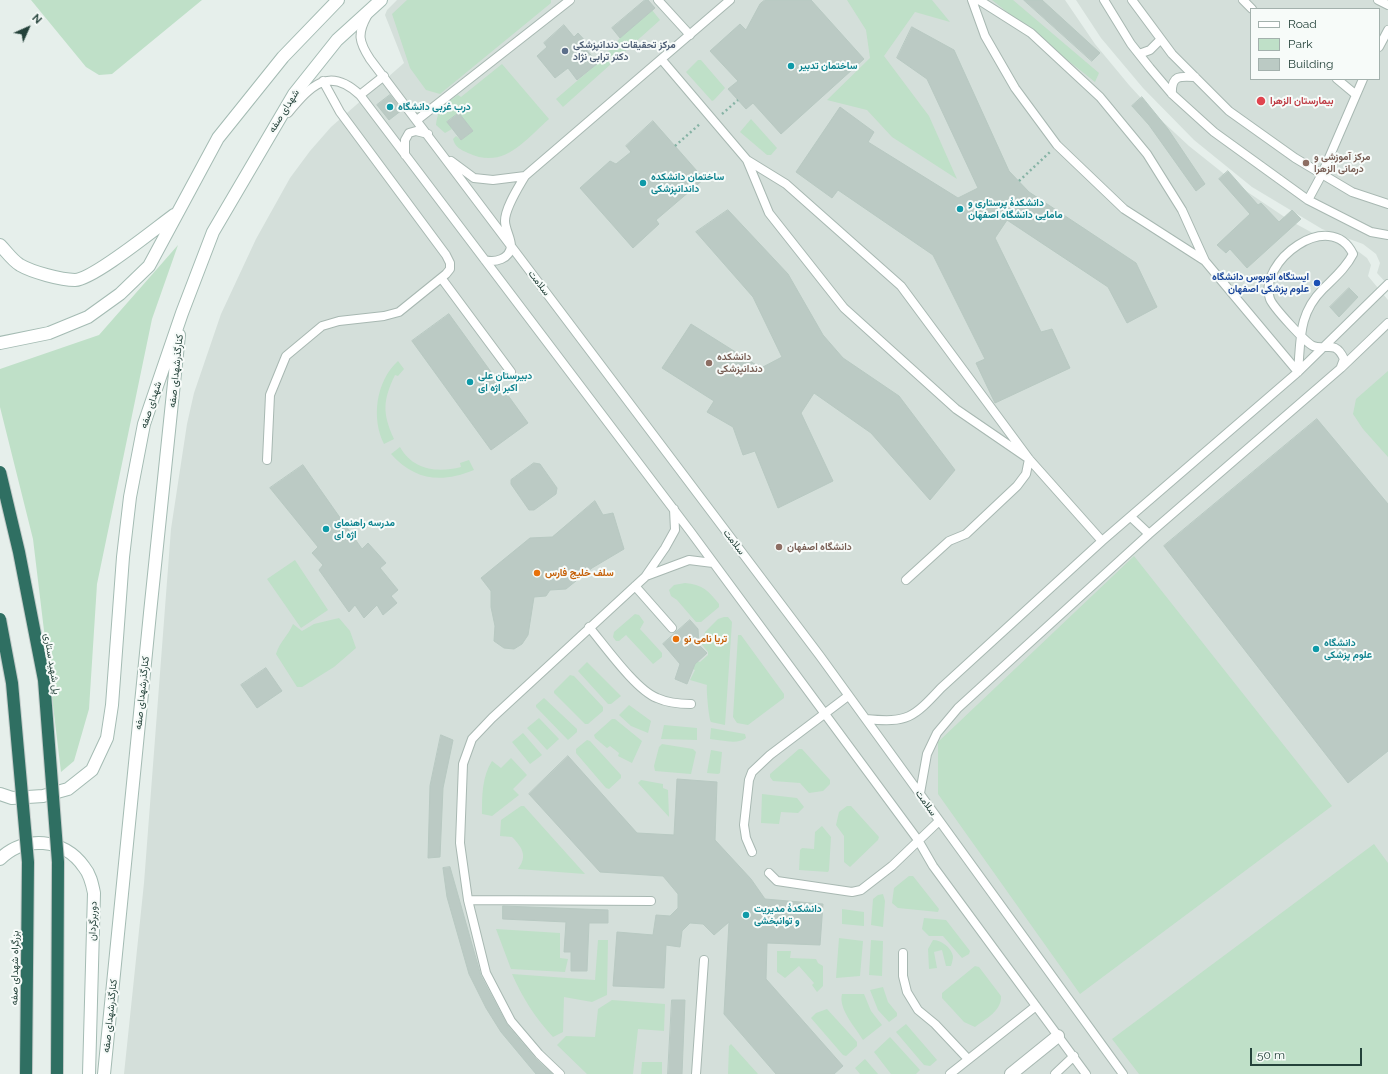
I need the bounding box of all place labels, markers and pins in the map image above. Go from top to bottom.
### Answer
place label: مرکز تحقیقات دندانپزشکی دکتر ترابی نژاد [573,39,676,62]
marker: مرکز تحقیقات دندانپزشکی دکتر ترابی نژاد [560,46,570,56]
place label: ساختمان تدبیر [799,60,858,72]
marker: ساختمان تدبیر [786,61,796,71]
marker: بیمارستان الزهرا [1255,95,1267,107]
place label: بیمارستان الزهرا [1270,95,1334,107]
place label: درب غربی دانشگاه [398,101,471,113]
marker: درب غربی دانشگاه [385,102,395,112]
place label: مرکز آموزشی و درمانی الزهرا [1314,151,1370,174]
marker: مرکز آموزشی و درمانی الزهرا [1301,158,1311,168]
place label: ساختمان دانشکده داندانپزشکی [651,171,724,194]
marker: ساختمان دانشکده داندانپزشکی [638,178,648,188]
place label: دانشکدهٔ پرستاری و مامایی دانشگاه اصفهان [968,197,1063,220]
marker: دانشکدهٔ پرستاری و مامایی دانشگاه اصفهان [955,204,965,214]
place label: ایستگاه اتوبوس دانشگاه علوم پزشکی اصفهان [1212,271,1309,294]
marker: ایستگاه اتوبوس دانشگاه علوم پزشکی اصفهان [1312,278,1322,288]
place label: دانشکده دندانپزشکی [717,351,763,374]
marker: دانشکده دندانپزشکی [704,358,714,368]
place label: دبیرستان علی اکبر اژه ای [478,370,532,394]
marker: دبیرستان علی اکبر اژه ای [465,377,475,387]
place label: مدرسه راهنمای اژه ای [334,517,395,540]
marker: مدرسه راهنمای اژه ای [321,524,331,534]
place label: دانشگاه اصفهان [787,541,852,553]
marker: دانشگاه اصفهان [774,542,784,552]
place label: سلف خلیج فارس [545,567,614,579]
marker: سلف خلیج فارس [532,568,542,578]
place label: تریا نامی نو [684,633,727,645]
marker: تریا نامی نو [671,634,681,644]
place label: دانشگاه علوم پزشکی [1324,637,1372,660]
marker: دانشگاه علوم پزشکی [1311,644,1321,654]
place label: دانشکدهٔ مدیریت و توانبخشی [754,903,822,926]
marker: دانشکدهٔ مدیریت و توانبخشی [741,910,751,920]

